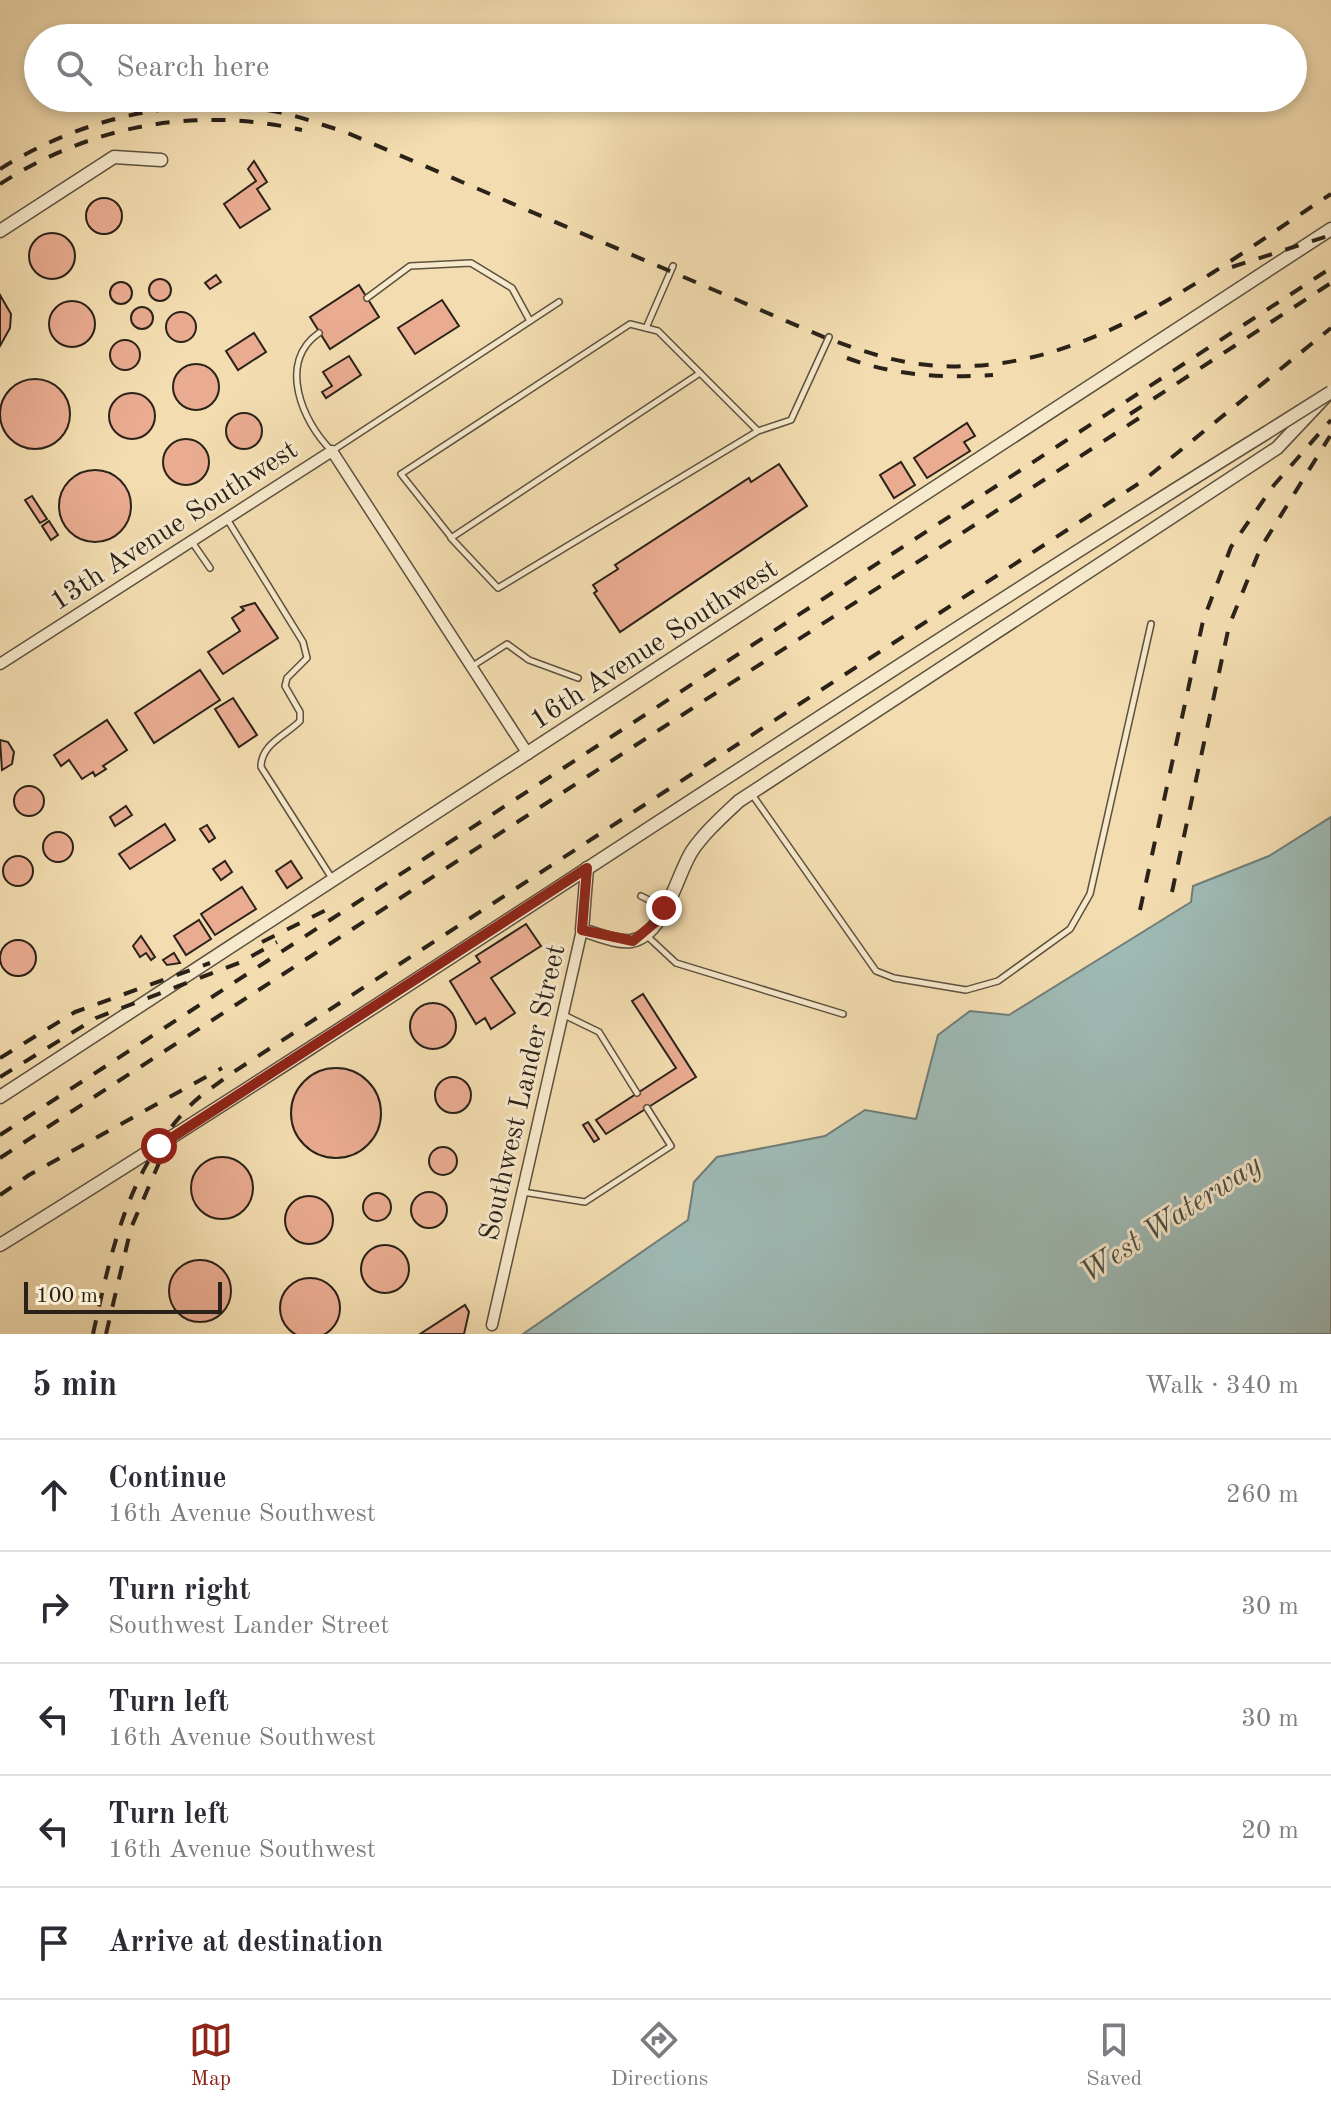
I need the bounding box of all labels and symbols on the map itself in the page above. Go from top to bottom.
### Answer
street label: 13th Avenue Southwest [46,436,303,617]
street label: 16th Avenue Southwest [526,555,783,736]
route end [646,890,682,926]
street label: Southwest Lander Street [476,942,572,1243]
route start [141,1128,177,1164]
water label: West Waterway [1075,1150,1267,1289]
scale bar [24,1278,222,1314]

